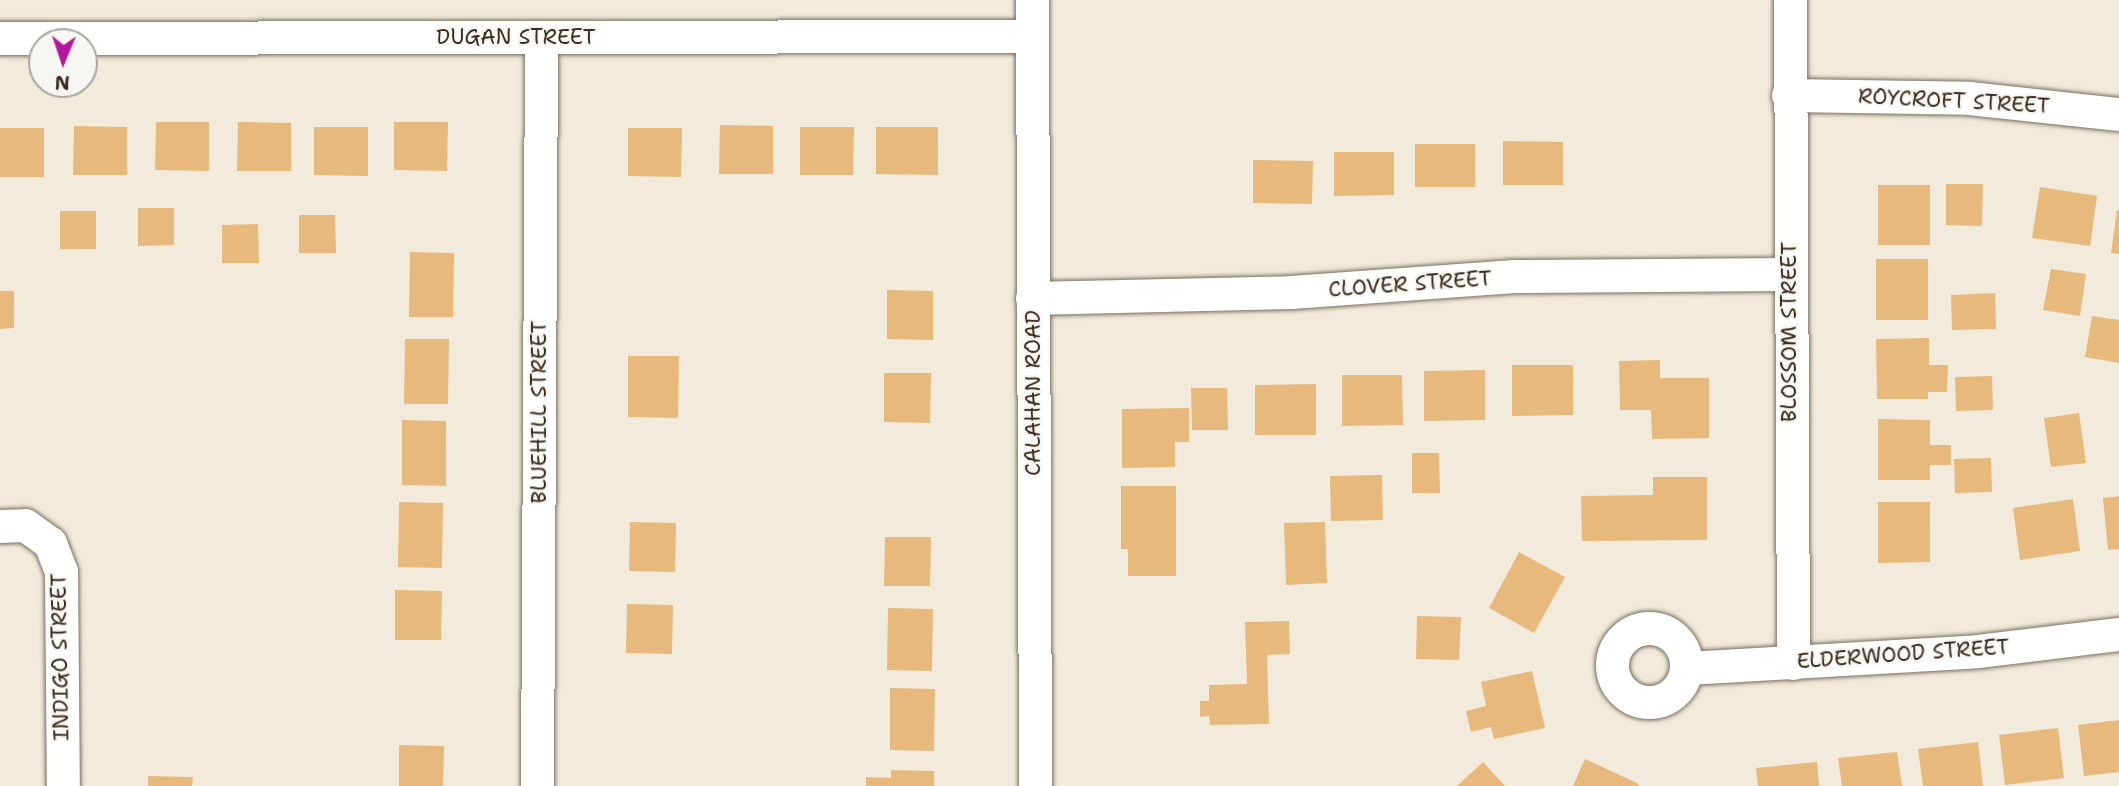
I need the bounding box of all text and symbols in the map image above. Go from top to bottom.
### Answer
street label: DUGAN STREET [436,24,596,50]
north arrow [28,28,98,98]
text: N [54,70,70,95]
street label: ROYCROFT STREET [1857,83,2051,119]
street label: BLOSSOM STREET [1776,242,1802,422]
street label: CLOVER STREET [1328,266,1492,302]
street label: CALAHAN ROAD [1020,310,1046,476]
street label: BLUEHILL STREET [526,320,552,504]
street label: INDIGO STREET [46,573,74,741]
street label: ELDERWOOD STREET [1796,634,2010,674]

